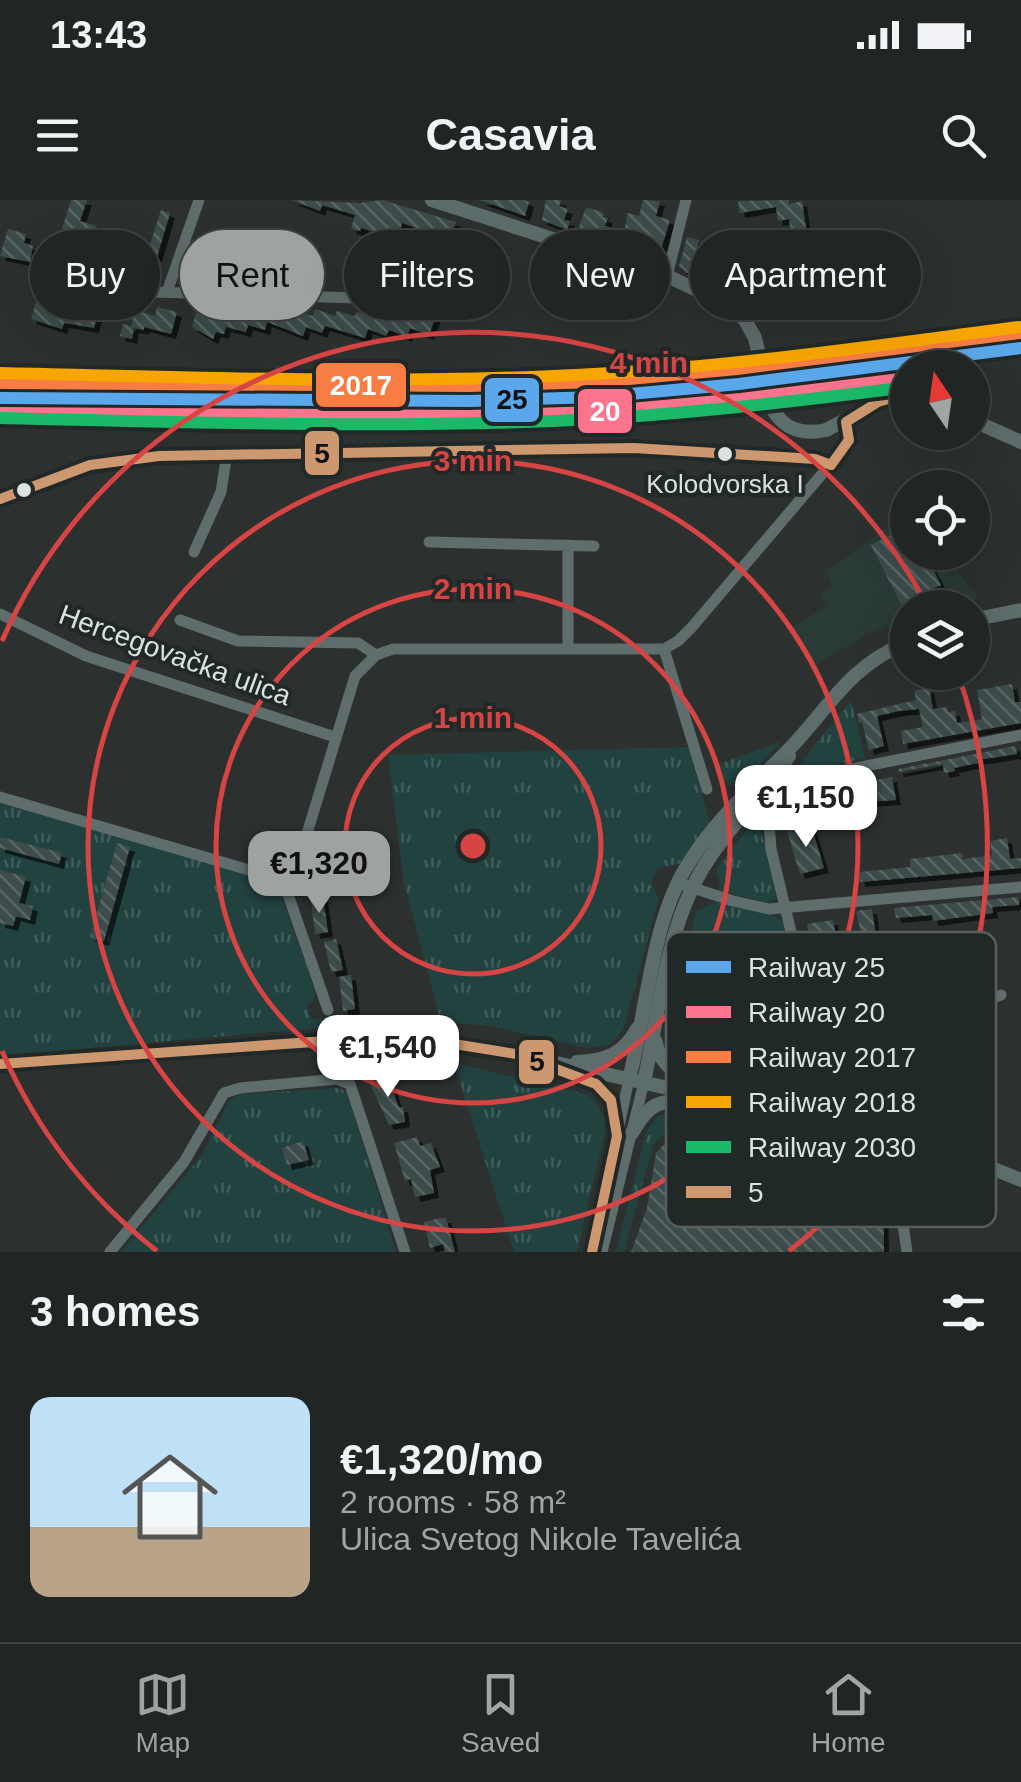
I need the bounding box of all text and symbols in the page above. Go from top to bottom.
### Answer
text: 13:43 [50,14,147,56]
icon: menu [30,108,85,163]
icon: search [936,108,991,163]
text: Casavia [425,109,596,160]
chip: Buy [30,230,160,320]
chip: Rent [180,230,324,320]
chip: Filters [344,230,510,320]
chip: New [530,230,670,320]
chip: Apartment [690,230,921,320]
text: 4 min [610,346,688,379]
north arrow [890,350,990,450]
map controls [890,350,990,690]
line badge: 2017 [314,361,408,409]
text: 2017 [330,370,392,401]
line badge: 25 [483,376,541,424]
text: 25 [496,384,528,415]
line badge: 20 [576,387,634,435]
text: 20 [589,396,621,427]
line badge: 5 [303,429,341,477]
text: 5 [314,438,330,469]
text: 3 min [434,444,512,477]
marker: Kolodvorska I [715,444,735,464]
place label: Kolodvorska I [646,469,804,499]
button: locate [890,470,990,570]
unlabelled marker [14,480,34,500]
text: 2 min [434,572,512,605]
button: layers [890,590,990,690]
street label: Hercegovačka ulica [55,599,296,711]
text: 1 min [434,701,512,734]
pin: €1,150 [725,765,887,850]
text: €1,150 [757,779,855,815]
centre of rings [455,828,491,864]
pin: €1,320 [238,831,400,916]
text: €1,320 [270,845,368,881]
legend [666,932,996,1227]
text: Railway 25 [748,952,885,983]
text: Railway 20 [748,997,885,1028]
pin: €1,540 [307,1015,469,1100]
text: €1,540 [339,1029,437,1065]
line badge: 5 [517,1038,556,1086]
text: Railway 2017 [748,1042,916,1073]
text: 5 [529,1046,545,1077]
text: Railway 2018 [748,1087,916,1118]
text: Railway 2030 [748,1132,916,1163]
text: 5 [748,1177,764,1208]
icon: filters [936,1285,991,1340]
text: 3 homes [30,1288,200,1335]
text: €1,320/mo [340,1436,543,1483]
icon: home [110,1437,230,1557]
text: 2 rooms · 58 m² [340,1484,566,1520]
text: Ulica Svetog Nikole Tavelića [340,1521,741,1557]
tab: Map [135,1667,190,1759]
tab: Saved [461,1667,540,1759]
tab: Home [811,1667,886,1759]

